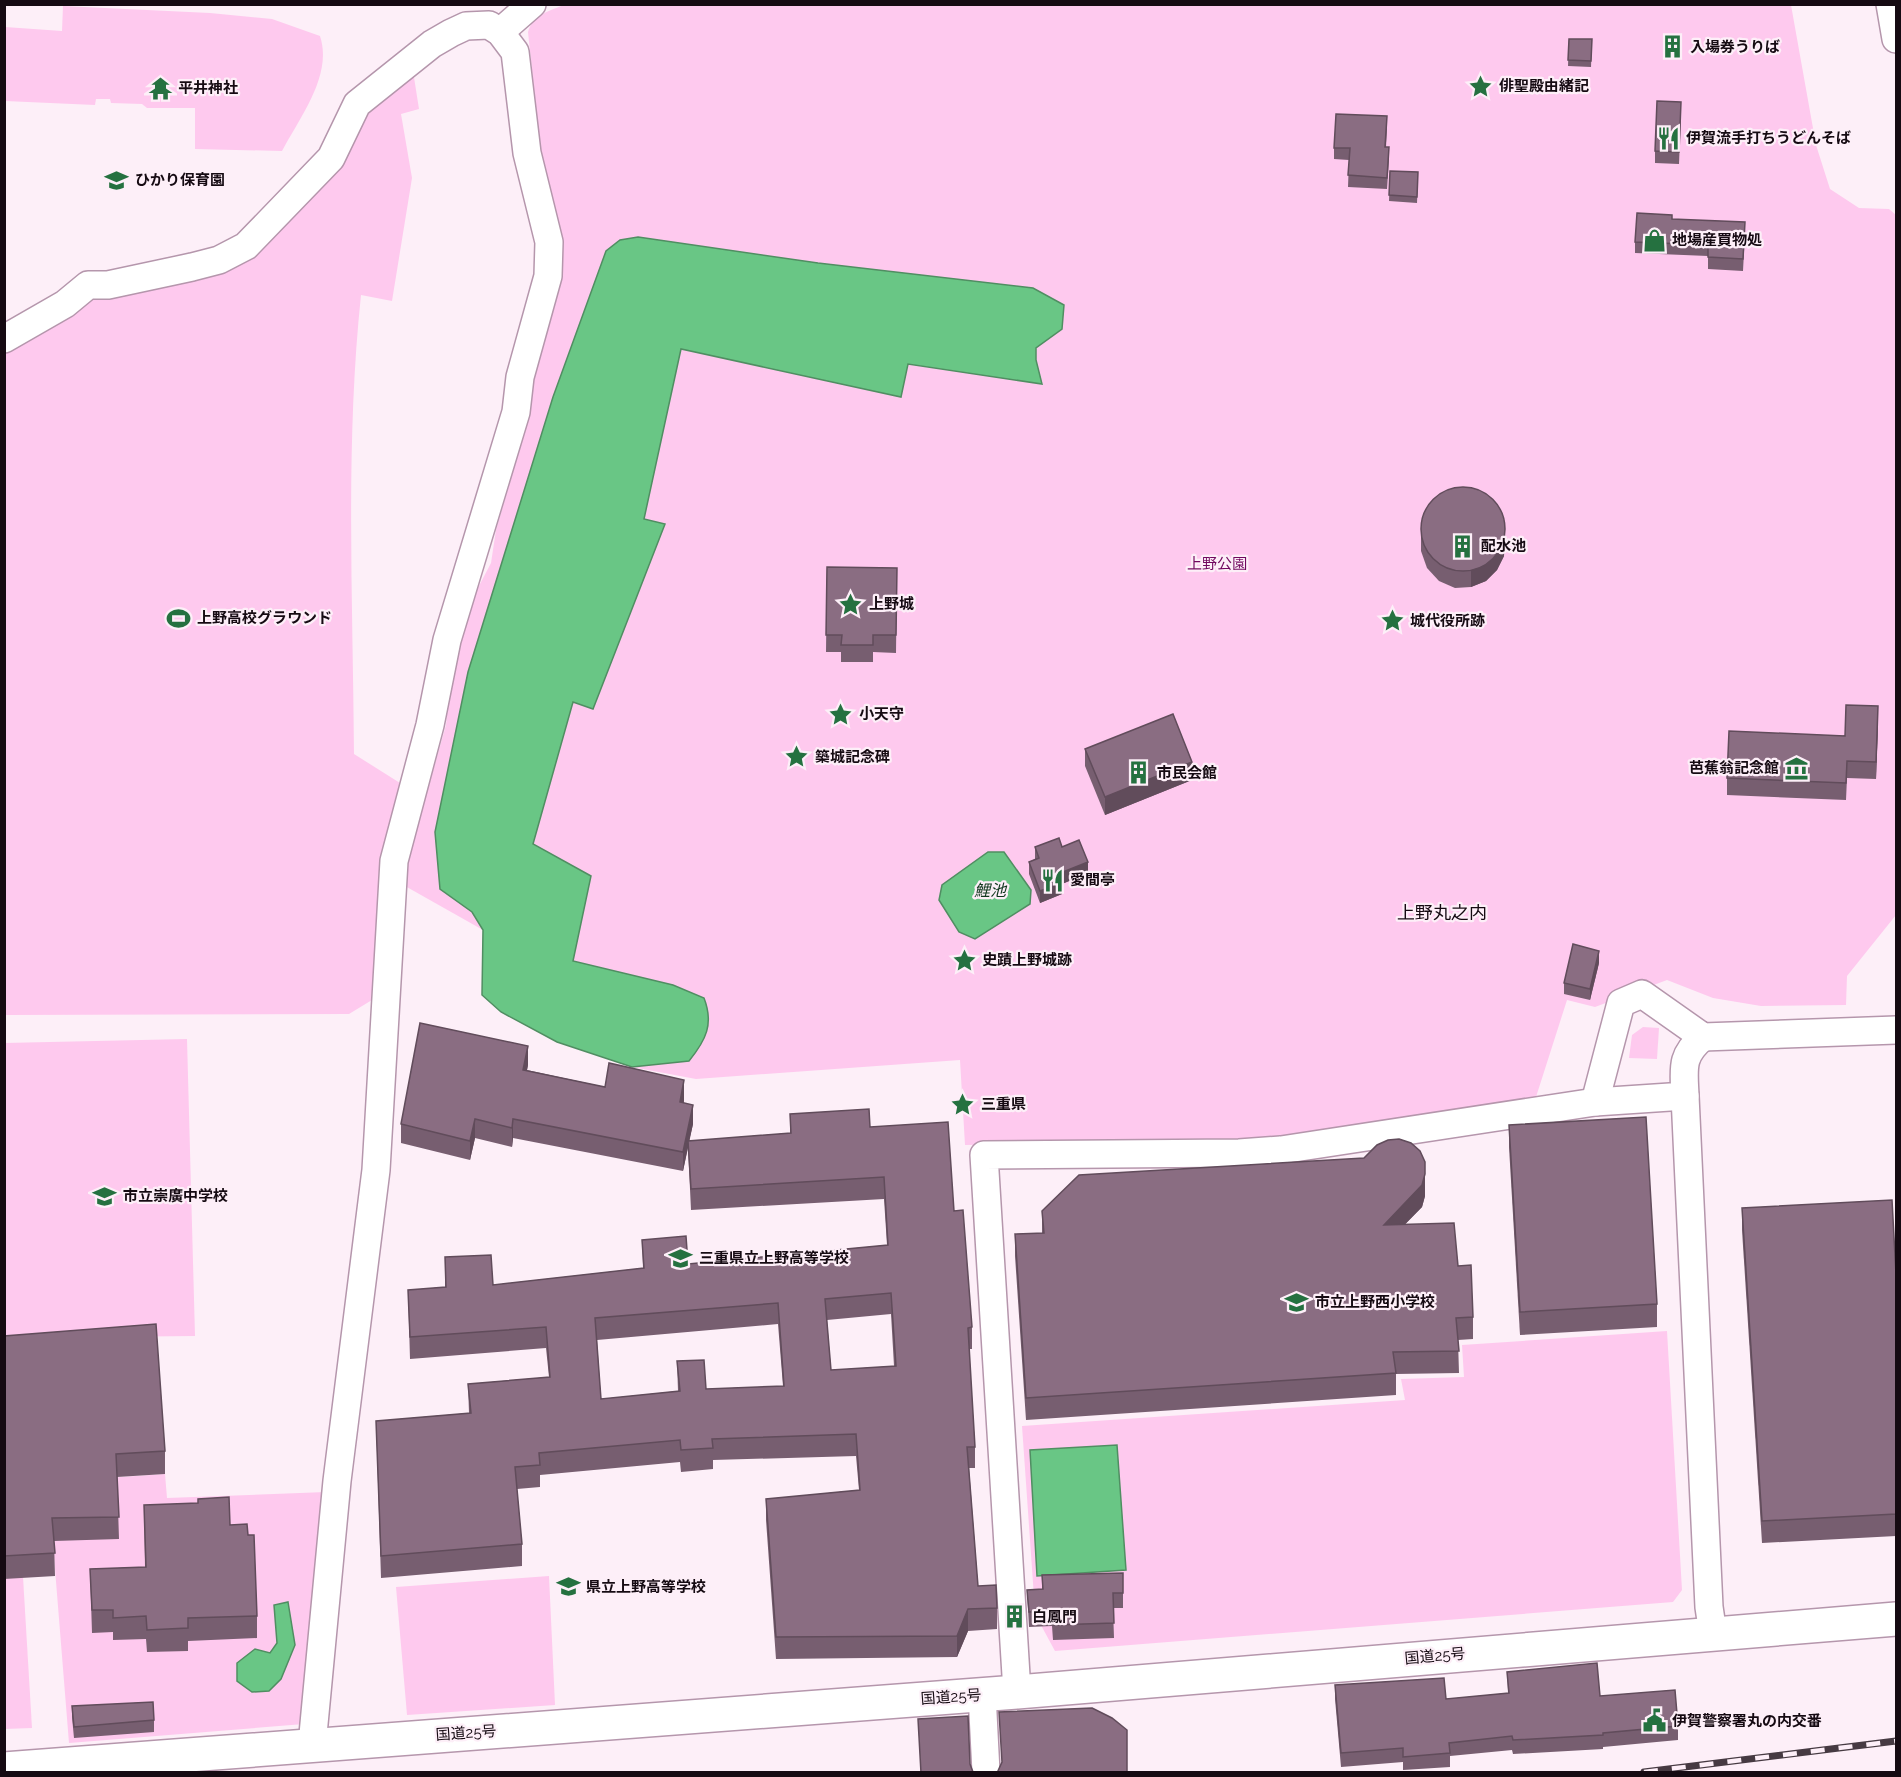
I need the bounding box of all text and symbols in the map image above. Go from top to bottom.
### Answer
building icon: 入場券うりば [1659,34,1685,60]
place label: 入場券うりば [1690,38,1780,56]
place icon: 俳聖殿由緒記 [1468,73,1494,99]
temple icon: 平井神社 [147,75,173,101]
place label: 俳聖殿由緒記 [1499,77,1589,95]
place label: 平井神社 [178,79,238,97]
restaurant icon: 伊賀流手打ちうどんそば [1655,125,1681,151]
place label: 伊賀流手打ちうどんそば [1686,129,1851,147]
school or university icon: ひかり保育園 [104,167,130,193]
place label: ひかり保育園 [135,171,225,189]
shop icon: 地場産買物処 [1641,227,1667,253]
place label: 地場産買物処 [1672,231,1762,249]
building icon: 配水池 [1450,533,1476,559]
place label: 配水池 [1481,537,1526,555]
park label: 上野公園 [1187,555,1247,573]
place icon: 上野城 [838,591,864,617]
place label: 上野城 [869,595,914,613]
sports icon: 上野高校グラウンド [166,605,192,631]
place icon: 城代役所跡 [1379,608,1405,634]
place label: 上野高校グラウンド [197,609,332,627]
place label: 城代役所跡 [1410,612,1485,630]
place icon: 小天守 [828,701,854,727]
place label: 小天守 [859,705,904,723]
place icon: 築城記念碑 [784,744,810,770]
place label: 築城記念碑 [815,748,890,766]
museum icon: 芭蕉翁記念館 [1784,755,1810,781]
place label: 芭蕉翁記念館 [1689,759,1779,777]
building icon: 市民会館 [1126,760,1152,786]
place label: 市民会館 [1157,764,1217,782]
restaurant icon: 愛間亭 [1039,867,1065,893]
place label: 愛間亭 [1070,871,1115,889]
water label: 鯉池 [974,881,1008,900]
district label: 上野丸之内 [1397,902,1487,923]
place icon: 史蹟上野城跡 [951,947,977,973]
place label: 史蹟上野城跡 [982,951,1072,969]
place icon: 三重県 [950,1091,976,1117]
place label: 三重県 [981,1095,1026,1113]
school or university icon: 市立崇廣中学校 [92,1183,118,1209]
place label: 市立崇廣中学校 [123,1187,228,1205]
school or university icon: 三重県立上野高等学校 [668,1245,694,1271]
place label: 三重県立上野高等学校 [699,1249,849,1267]
school or university icon: 市立上野西小学校 [1284,1289,1310,1315]
place label: 市立上野西小学校 [1315,1293,1435,1311]
school or university icon: 県立上野高等学校 [555,1574,581,1600]
place label: 県立上野高等学校 [586,1578,706,1596]
building icon: 白鳳門 [1001,1604,1027,1630]
place label: 白鳳門 [1032,1608,1077,1626]
street label: 国道25号 [1404,1644,1466,1668]
street label: 国道25号 [920,1686,982,1708]
public building icon: 伊賀警察署丸の内交番 [1641,1708,1667,1734]
place label: 伊賀警察署丸の内交番 [1672,1712,1822,1730]
street label: 国道25号 [435,1722,497,1744]

